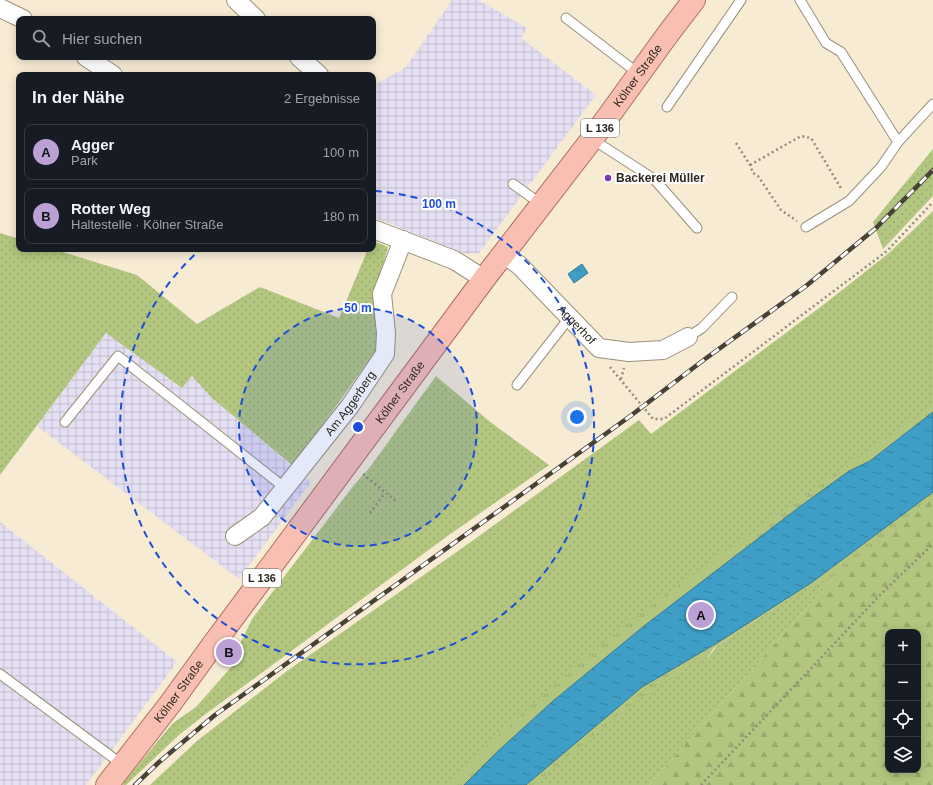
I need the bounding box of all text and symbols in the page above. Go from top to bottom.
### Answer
search box [16,16,376,60]
icon: search [30,27,52,49]
text: Hier suchen [62,30,142,47]
street label: Kölner Straße [610,41,665,110]
text: In der Nähe [32,88,125,107]
text: 2 Ergebnisse [284,91,360,106]
road number: L 136 [581,119,619,137]
text: Agger [71,136,114,153]
text: A [41,145,51,160]
text: 100 m [323,145,359,160]
text: Park [71,153,98,168]
place label: Backerei Müller [616,171,705,185]
marker: Backerei Müller [603,173,613,183]
text: 100 m [422,197,456,211]
text: Rotter Weg [71,200,151,217]
text: B [41,209,51,224]
text: 180 m [323,209,359,224]
text: Haltestelle · Kölner Straße [71,217,223,232]
text: 50 m [344,301,372,315]
street label: Aggerhof [555,302,599,348]
street label: Kölner Straße [372,358,428,426]
street label: Am Aggerberg [322,368,379,439]
your location [567,407,587,427]
centre of rings [351,420,365,434]
road number: L 136 [243,569,281,587]
pin: A [688,600,714,630]
map controls [885,629,921,773]
button: + [885,629,921,665]
pin: B [216,637,242,667]
street label: Kölner Straße [151,657,207,725]
button: − [885,665,921,701]
button: locate [885,701,921,737]
button: layers [885,737,921,773]

